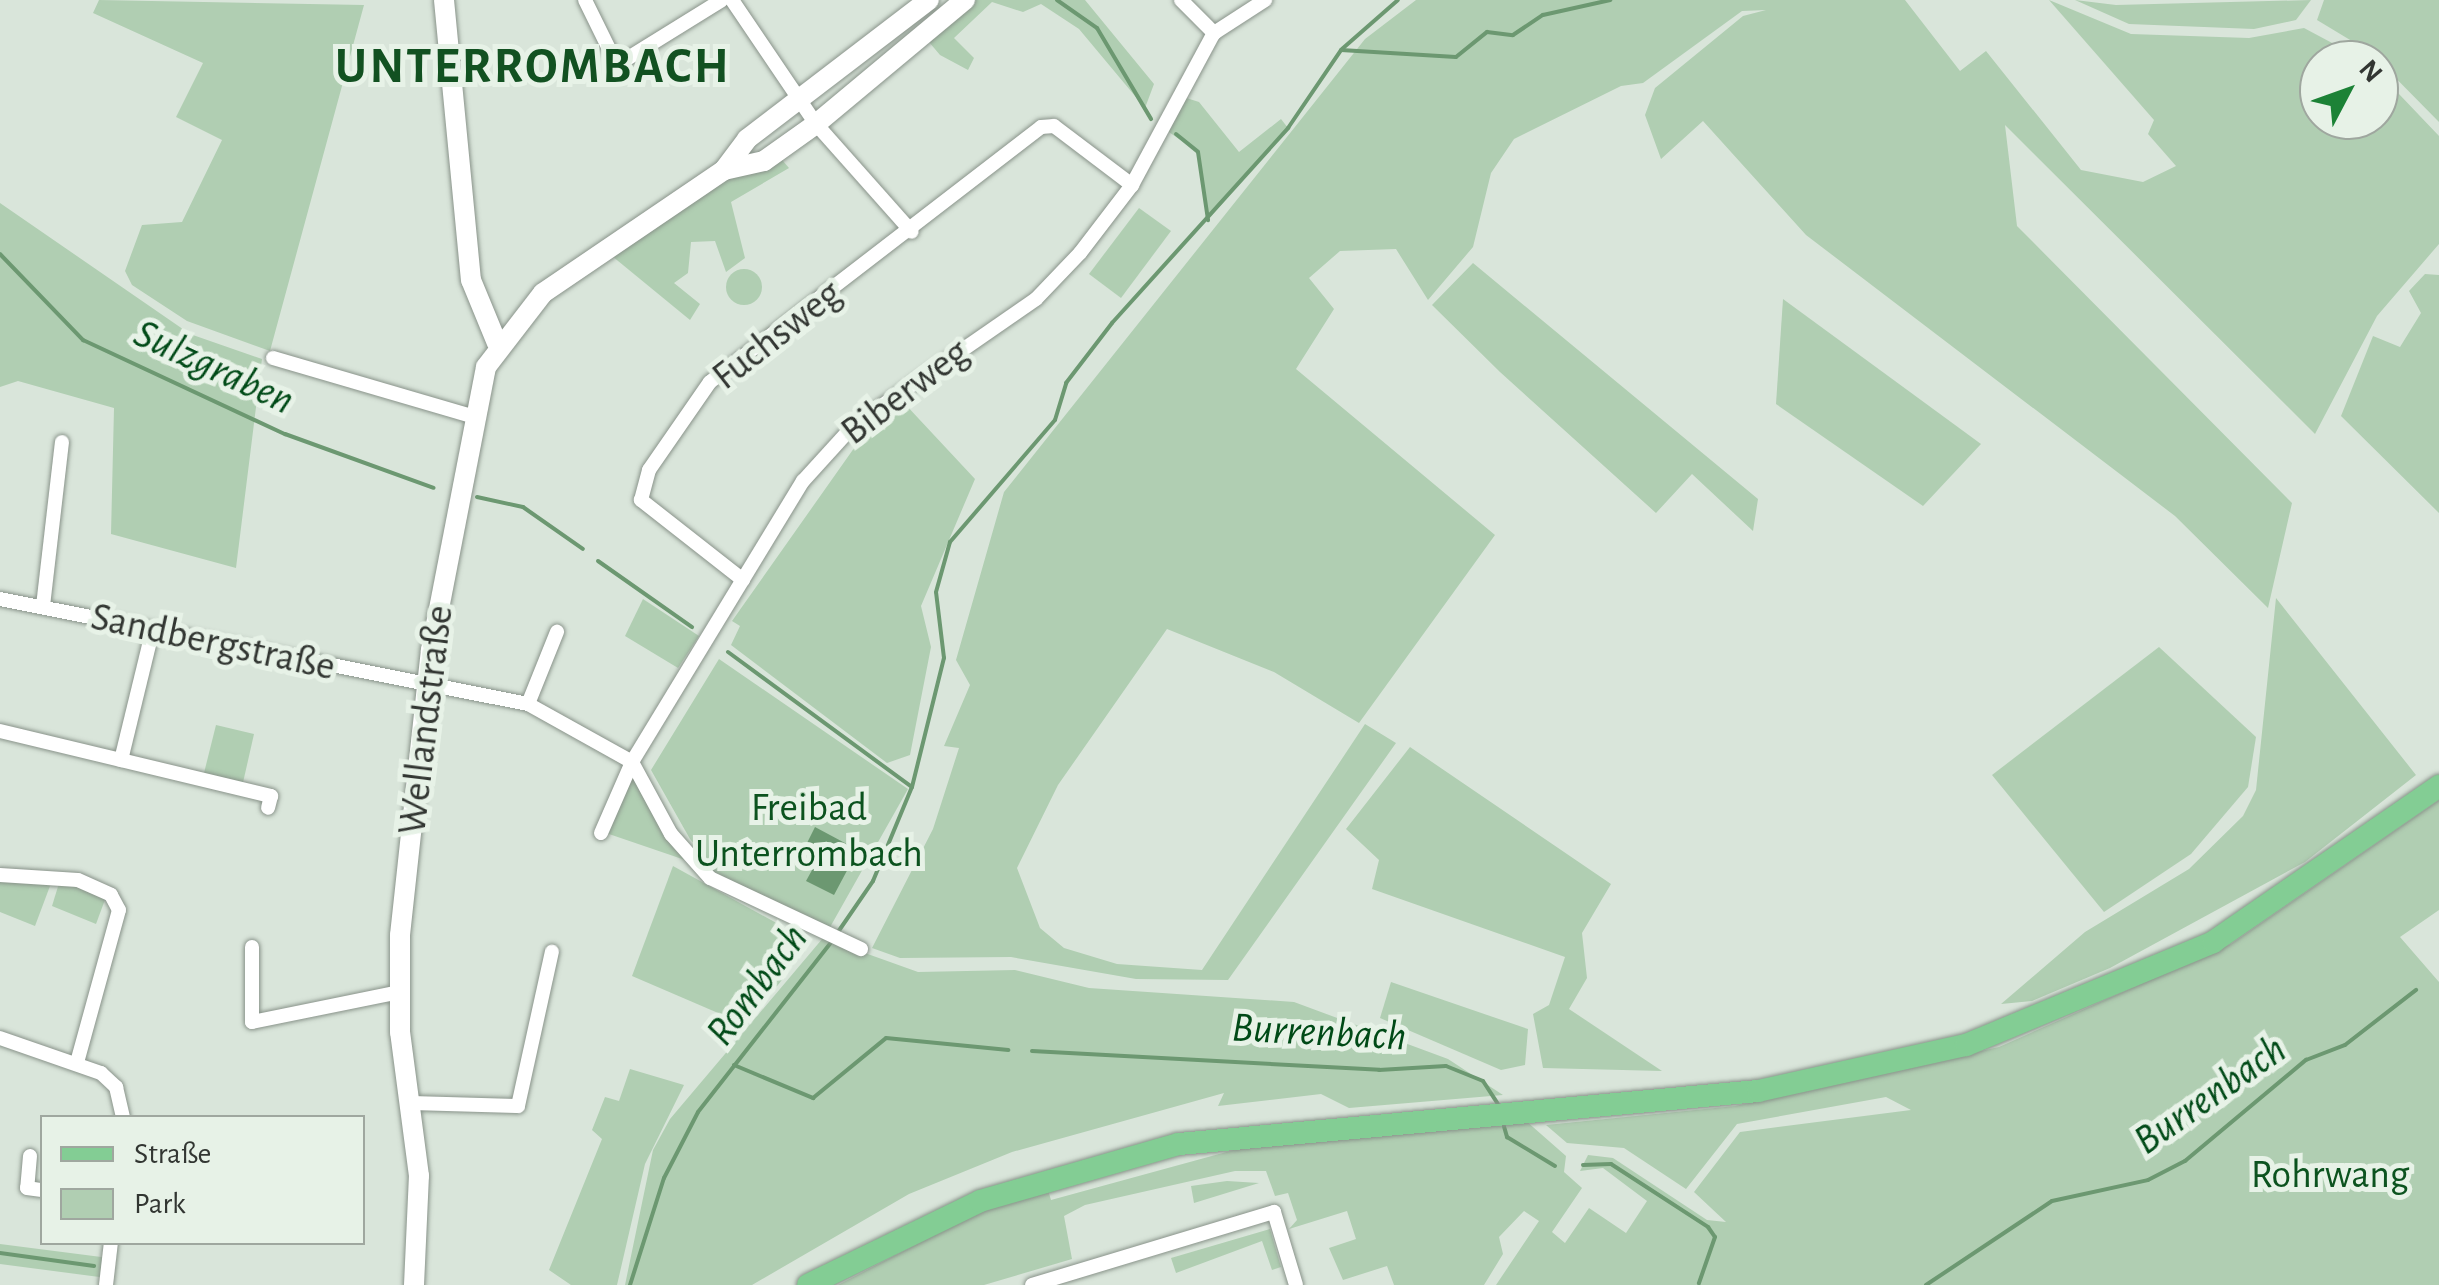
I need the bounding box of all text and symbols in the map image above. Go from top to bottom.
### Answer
district label: UNTERROMBACH [335,38,731,98]
north arrow [2299,40,2399,140]
text: N [2353,55,2387,88]
street label: Fuchsweg [703,270,851,400]
water label: Sulzgraben [126,308,302,426]
street label: Biberweg [832,328,978,456]
street label: Sandbergstraße [87,593,339,691]
street label: Wellandstraße [388,603,464,837]
park label: Freibad Unterrombach [695,784,923,878]
water label: Rombach [695,914,819,1056]
water label: Burrenbach [1230,1002,1408,1062]
water label: Burrenbach [2124,1024,2296,1166]
legend [40,1115,365,1245]
text: Straße [134,1139,211,1169]
park label: Rohrwang [2251,1151,2409,1199]
text: Park [134,1189,186,1219]

